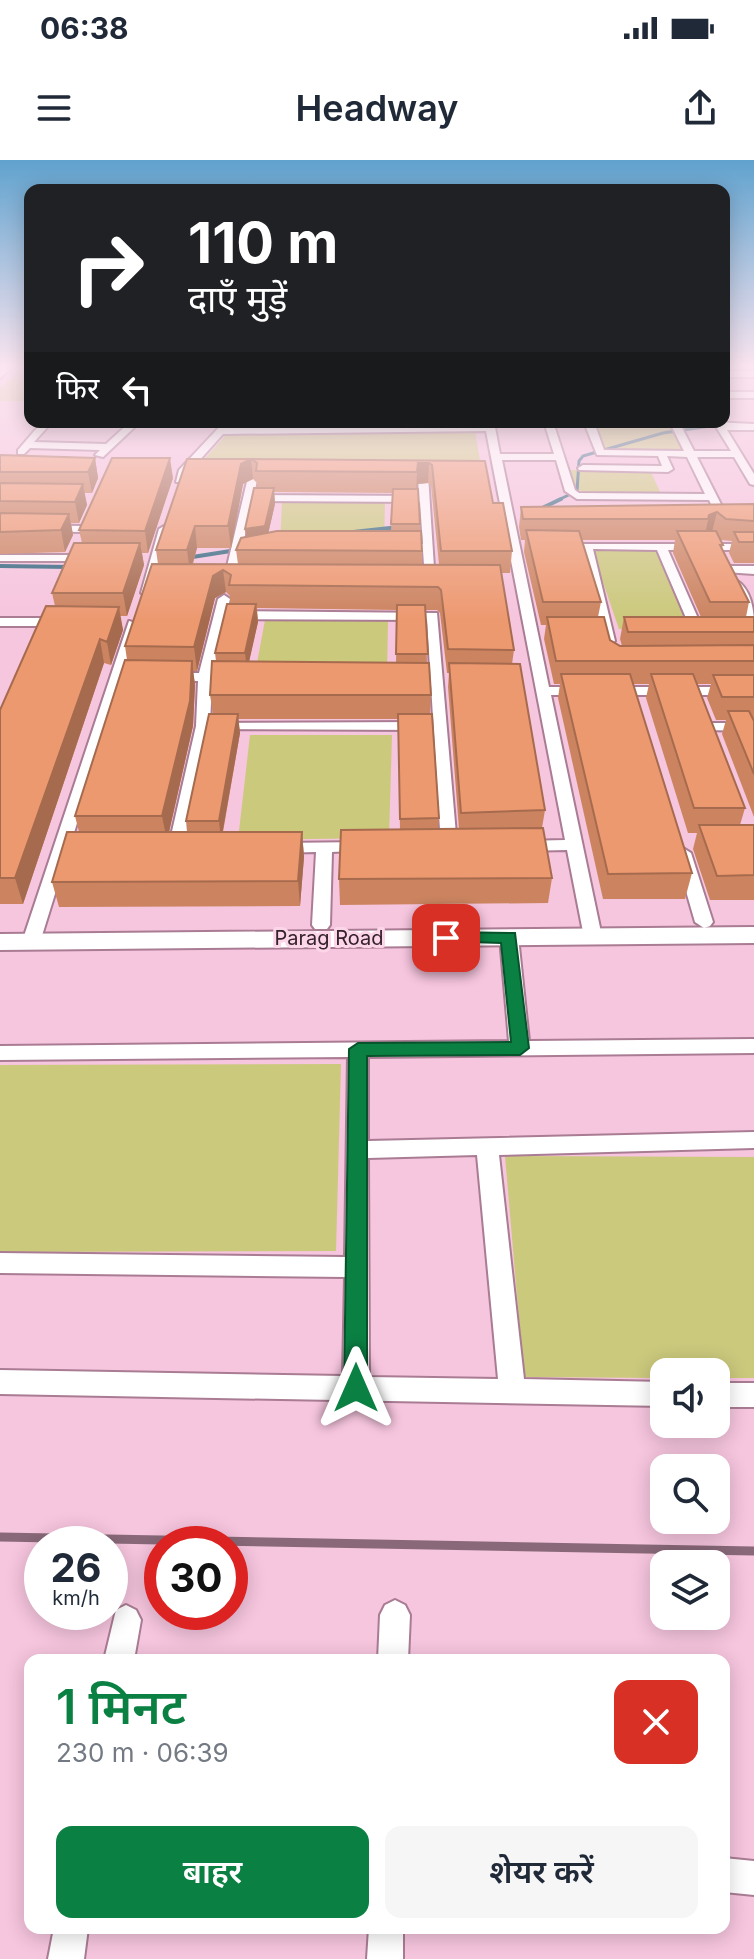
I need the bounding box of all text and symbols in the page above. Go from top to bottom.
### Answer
text: 06:38 [40,10,129,46]
icon: menu [32,86,76,130]
text: Headway [295,86,459,130]
icon: share [678,86,722,130]
text: 110 m [188,209,338,277]
icon: right [56,216,160,320]
text: दाएँ मुड़ें [188,277,287,321]
icon: left [115,368,159,412]
text: फिर [56,370,99,406]
pin [412,904,480,972]
icon: arrive [424,916,468,960]
street label: Parag Road [275,926,383,950]
position arrow [314,1346,398,1430]
map controls [650,1358,730,1630]
button: sound [650,1358,730,1438]
button: search [650,1454,730,1534]
speed limit sign: 30 [144,1526,248,1630]
text: 26 [50,1543,102,1592]
button: layers [650,1550,730,1630]
text: km/h [52,1586,100,1610]
text: 1 मिनट [56,1677,186,1736]
button: close [614,1680,698,1764]
text: 230 m · 06:39 [56,1737,229,1768]
button: बाहर [56,1826,369,1918]
button: शेयर करें [385,1826,698,1918]

